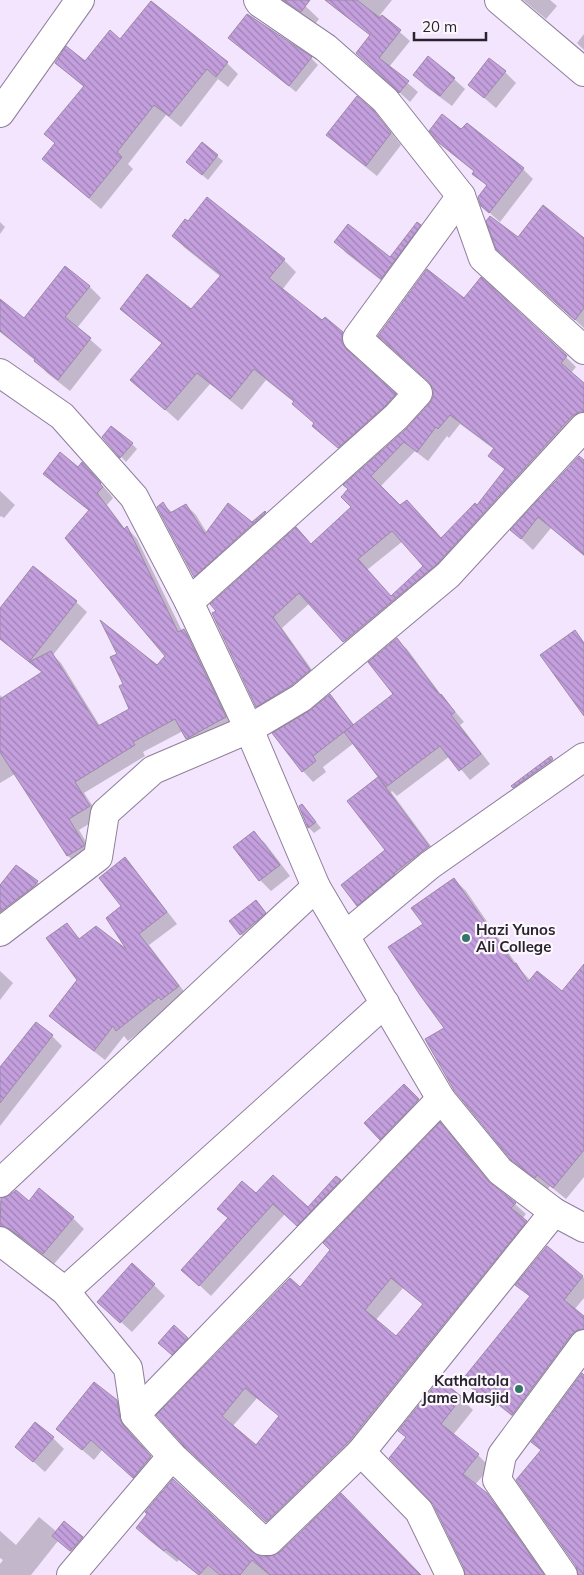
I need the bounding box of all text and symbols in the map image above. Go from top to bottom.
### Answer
scale bar [414,10,486,42]
text: 20 m [422,17,457,36]
place label: Hazi Yunos Ali College [476,920,556,956]
marker: Hazi Yunos Ali College [460,932,472,944]
place label: Kathaltola Jame Masjid [421,1371,509,1407]
marker: Kathaltola Jame Masjid [513,1383,525,1395]

